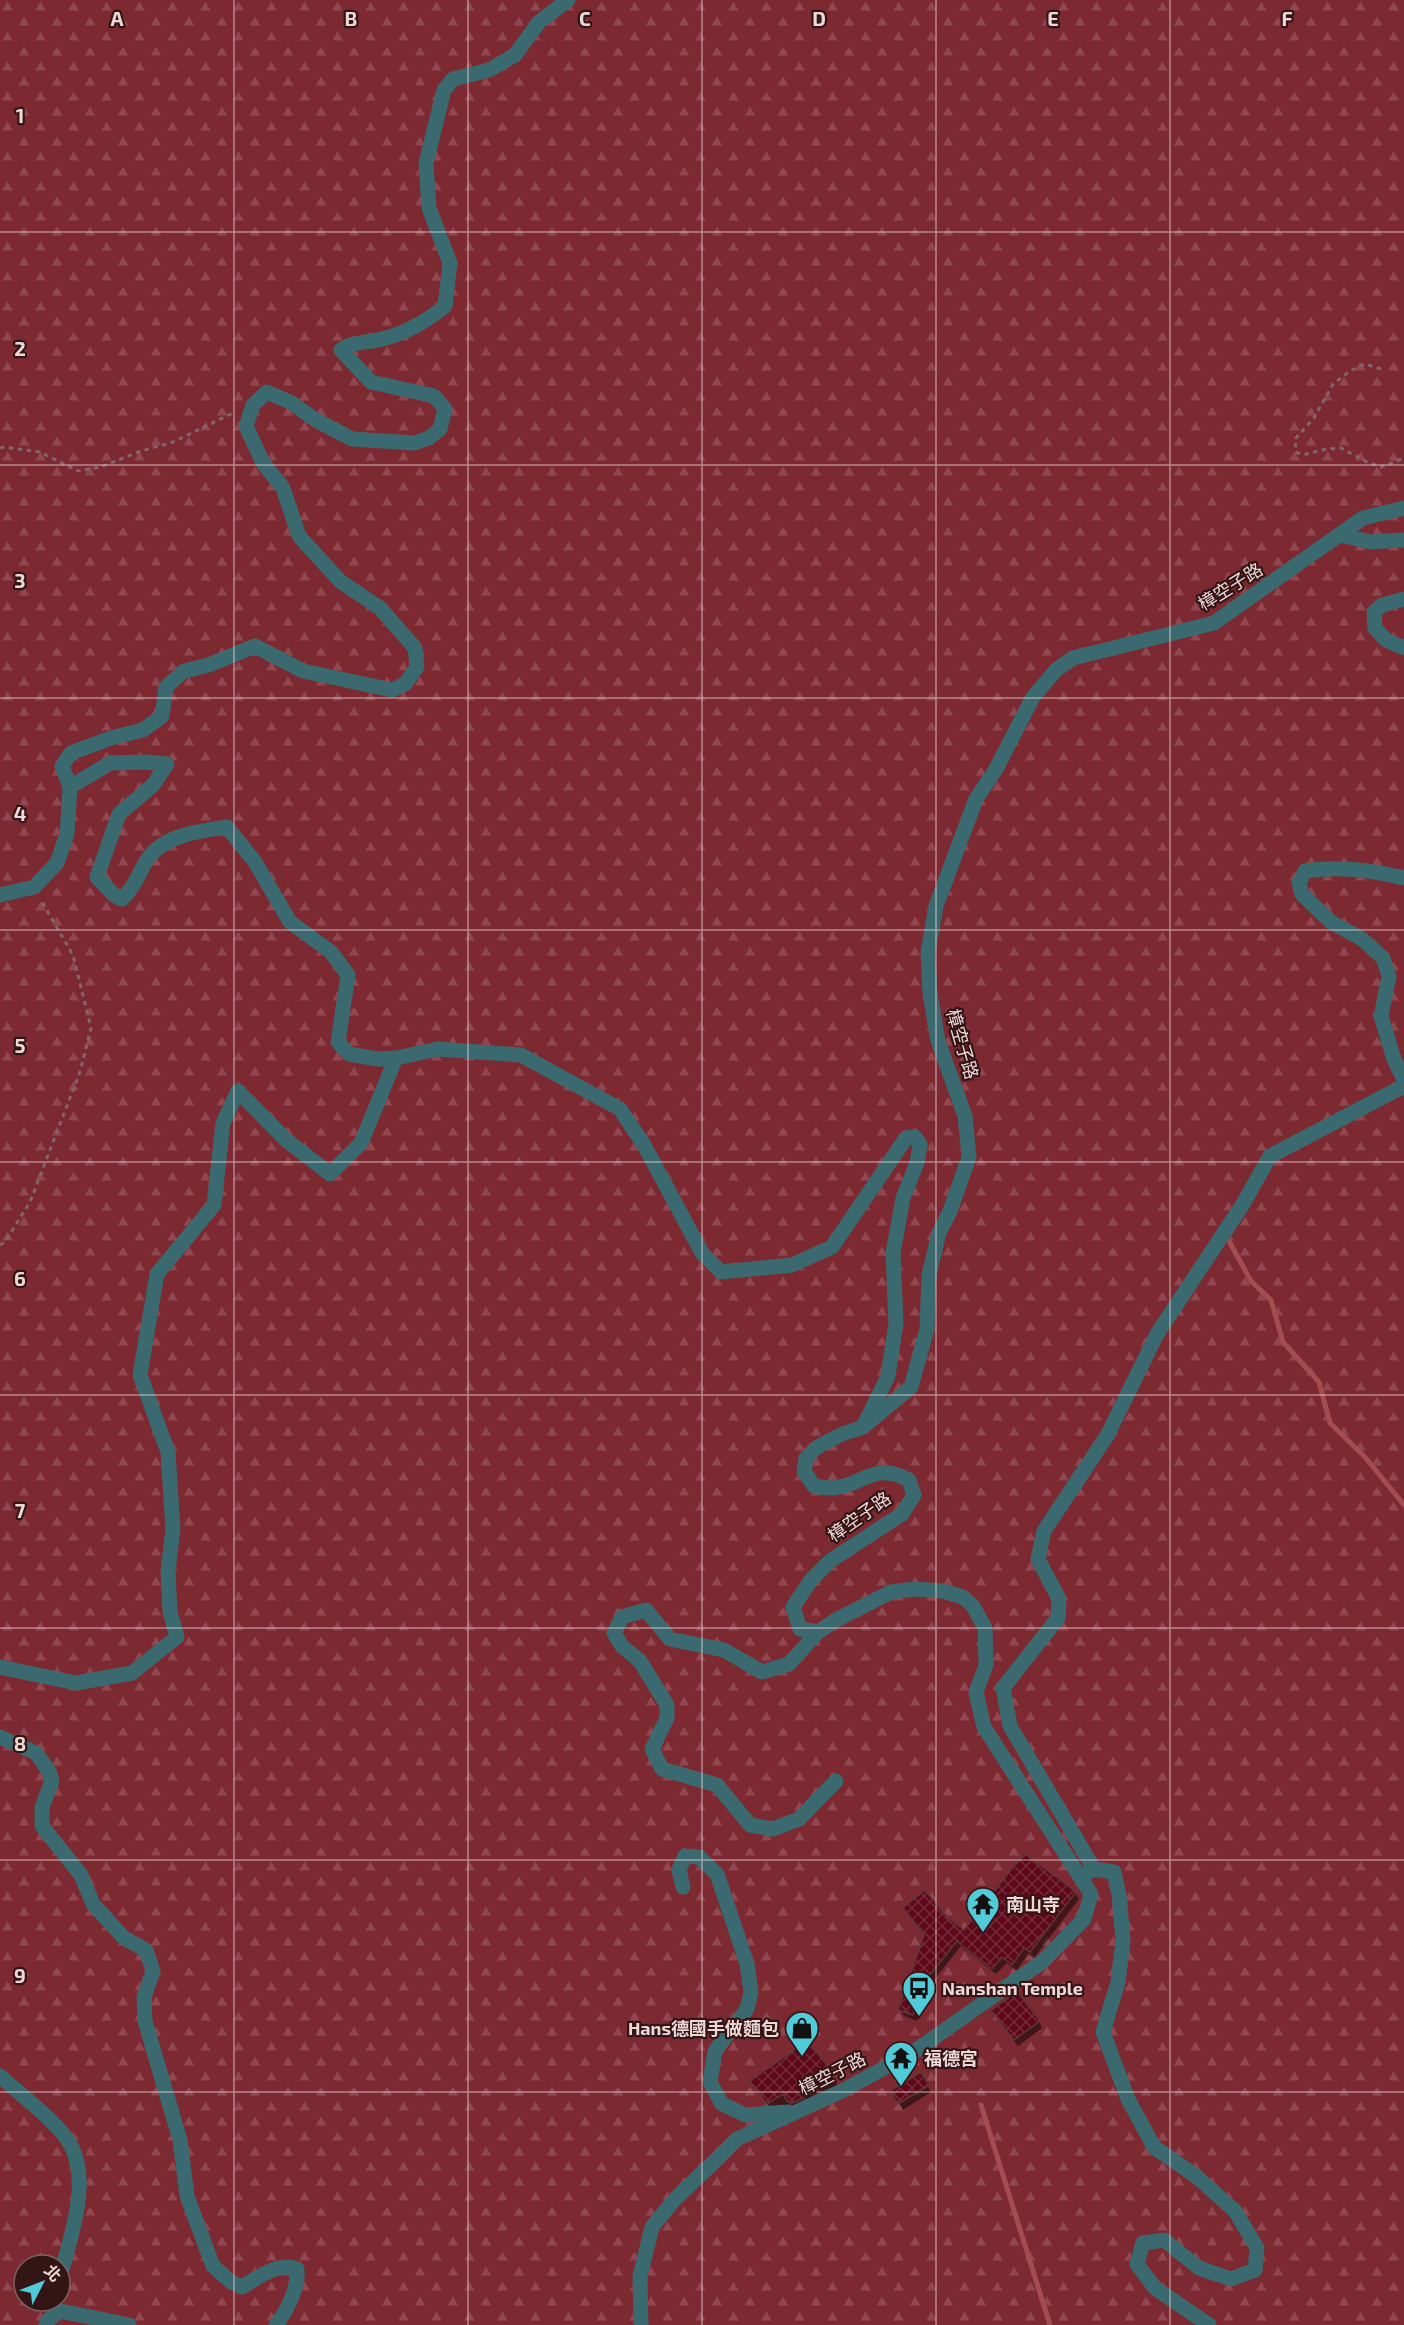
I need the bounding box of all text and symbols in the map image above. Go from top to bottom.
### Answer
text: A [110,6,124,30]
text: B [345,6,357,30]
text: C [579,6,591,30]
text: D [812,6,826,30]
text: E [1047,6,1059,30]
text: F [1281,6,1293,30]
text: 1 [16,103,24,127]
text: 2 [14,336,26,360]
street label: 樟空子路 [1194,558,1266,614]
text: 3 [14,568,26,592]
text: 4 [14,801,27,825]
street label: 樟空子路 [943,1006,983,1082]
text: 5 [14,1033,26,1057]
text: 6 [14,1266,26,1290]
street label: 樟空子路 [823,1486,895,1546]
text: 7 [15,1498,26,1522]
text: 8 [14,1731,26,1755]
temple icon: 南山寺 [965,1886,1001,1933]
place label: 南山寺 [1006,1893,1060,1915]
text: 9 [14,1963,26,1987]
bus stop icon: Nanshan Temple [901,1970,937,2017]
place label: Nanshan Temple [942,1977,1083,1999]
shop icon: Hans德國手做麵包 [784,2010,820,2057]
place label: Hans德國手做麵包 [628,2017,779,2039]
temple icon: 福德宮 [883,2040,919,2087]
street label: 樟空子路 [795,2047,869,2099]
place label: 福德宮 [924,2047,978,2069]
north arrow [12,2253,72,2313]
text: 北 [41,2260,66,2285]

